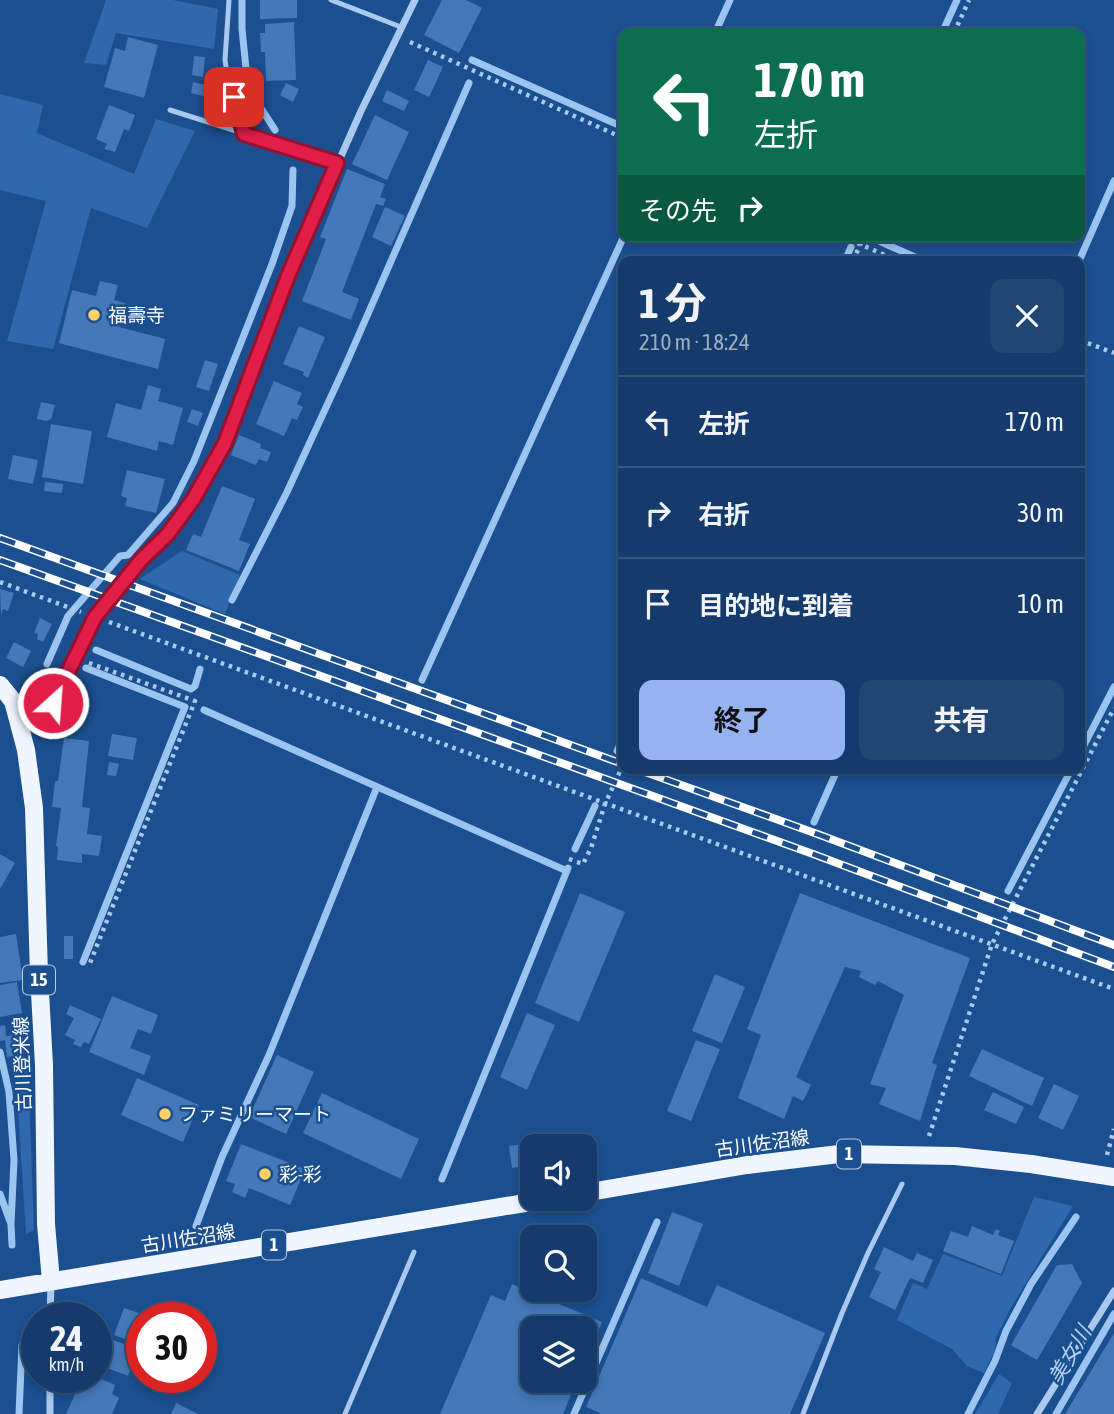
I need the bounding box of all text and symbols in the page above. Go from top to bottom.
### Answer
text: 170 m [754,51,865,107]
icon: left [639,56,730,147]
pin [204,67,264,127]
icon: arrive [215,78,253,116]
text: 左折 [754,116,818,153]
icon: right [731,189,769,227]
text: その先 [639,196,717,226]
text: 1 分 [639,279,707,327]
button: close [990,279,1064,353]
place label: 福壽寺 [108,304,165,326]
marker: 福壽寺 [86,307,102,323]
text: 210 m · 18:24 [639,329,750,355]
icon: left [639,403,677,441]
text: 170 m [1005,407,1064,437]
text: 左折 [698,409,750,439]
icon: right [639,494,677,532]
text: 30 m [1017,498,1064,528]
text: 右折 [698,500,750,530]
icon: arrive [639,585,677,623]
text: 10 m [1017,589,1064,619]
text: 目的地に到着 [698,591,854,621]
position arrow [16,666,90,740]
button: 終了 [639,680,845,760]
button: 共有 [859,680,1064,760]
road number: 15 [23,965,55,995]
street label: 古川登米線 [9,1016,35,1112]
place label: ファミリーマート [179,1103,331,1125]
marker: ファミリーマート [157,1106,173,1122]
street label: 古川佐沼線 [713,1125,811,1161]
map controls [520,1134,597,1393]
button: sound [520,1134,597,1211]
road number: 1 [837,1140,861,1168]
place label: 彩‐彩 [279,1163,322,1185]
marker: 彩‐彩 [257,1166,273,1182]
street label: 古川佐沼線 [139,1220,237,1256]
button: search [520,1225,597,1302]
road number: 1 [262,1230,286,1260]
speed limit sign: 30 [126,1302,217,1393]
button: layers [520,1316,597,1393]
text: 24 [50,1318,83,1358]
water label: 美女川 [1043,1319,1096,1388]
text: km/h [49,1354,84,1375]

